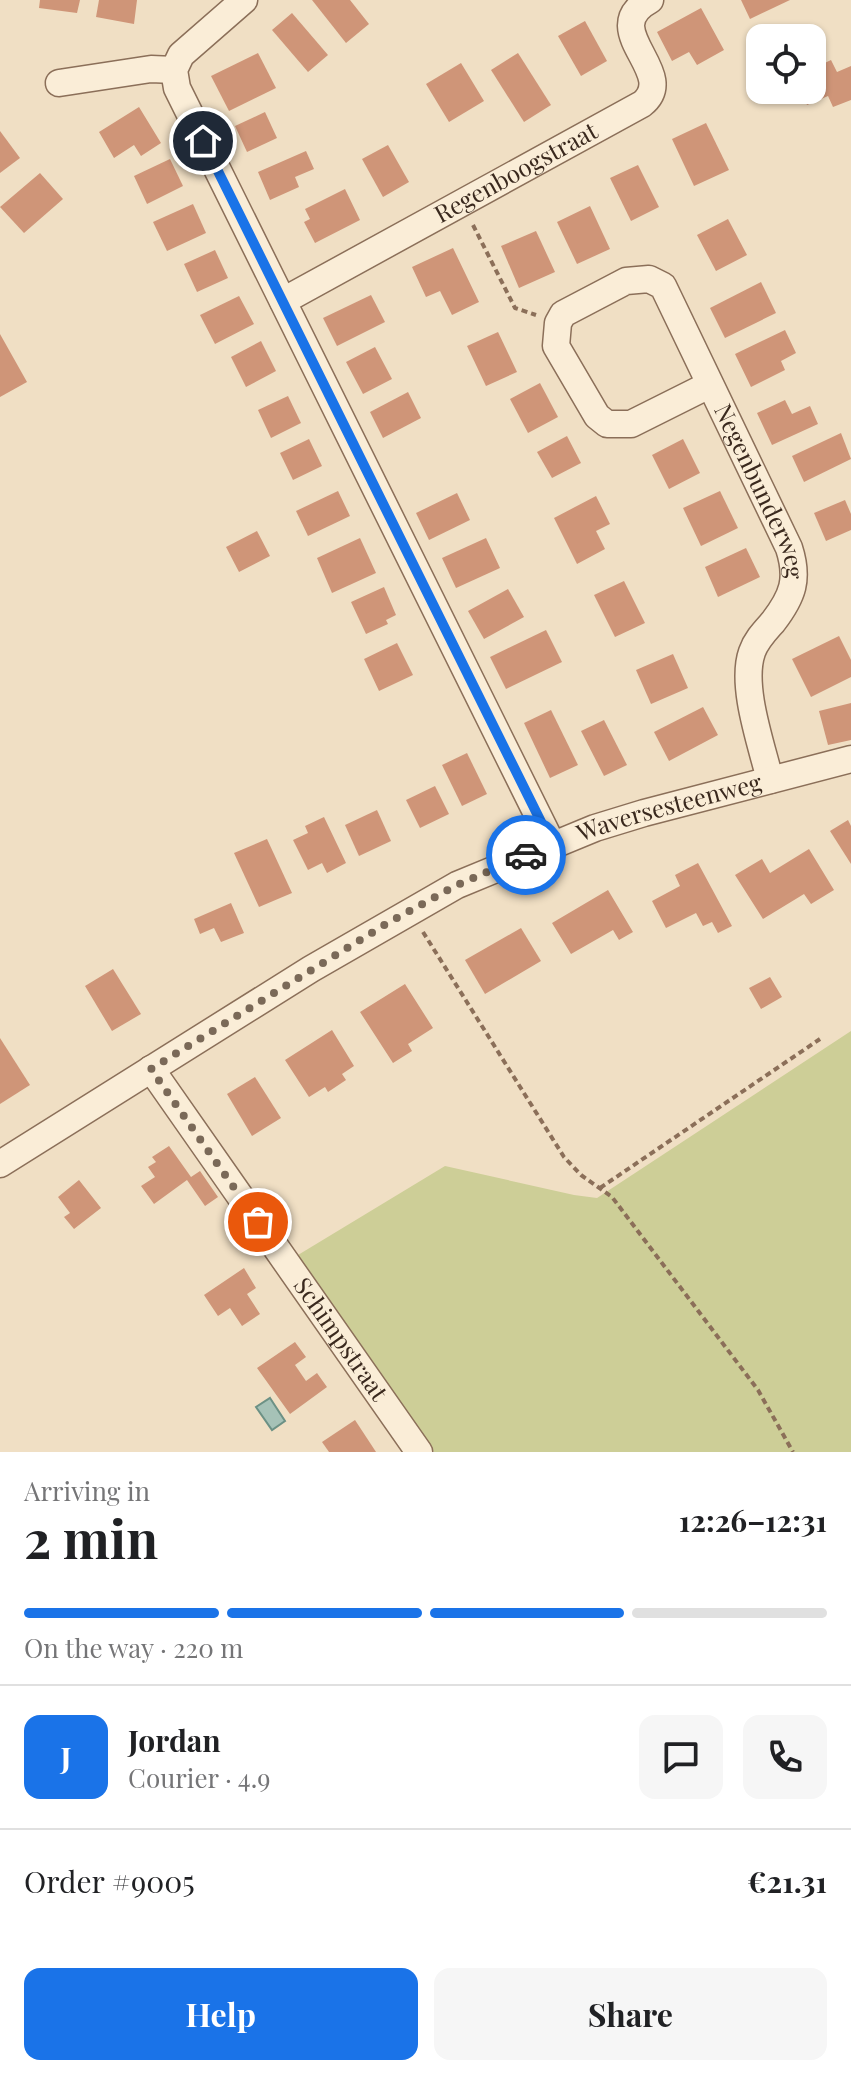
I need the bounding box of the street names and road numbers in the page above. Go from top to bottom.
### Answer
street label: Regenboogstraat [428,113,603,229]
street label: Negenbunderweg [708,398,812,580]
street label: Waversesteenweg [571,765,765,848]
street label: Schimpstraat [288,1270,396,1407]

